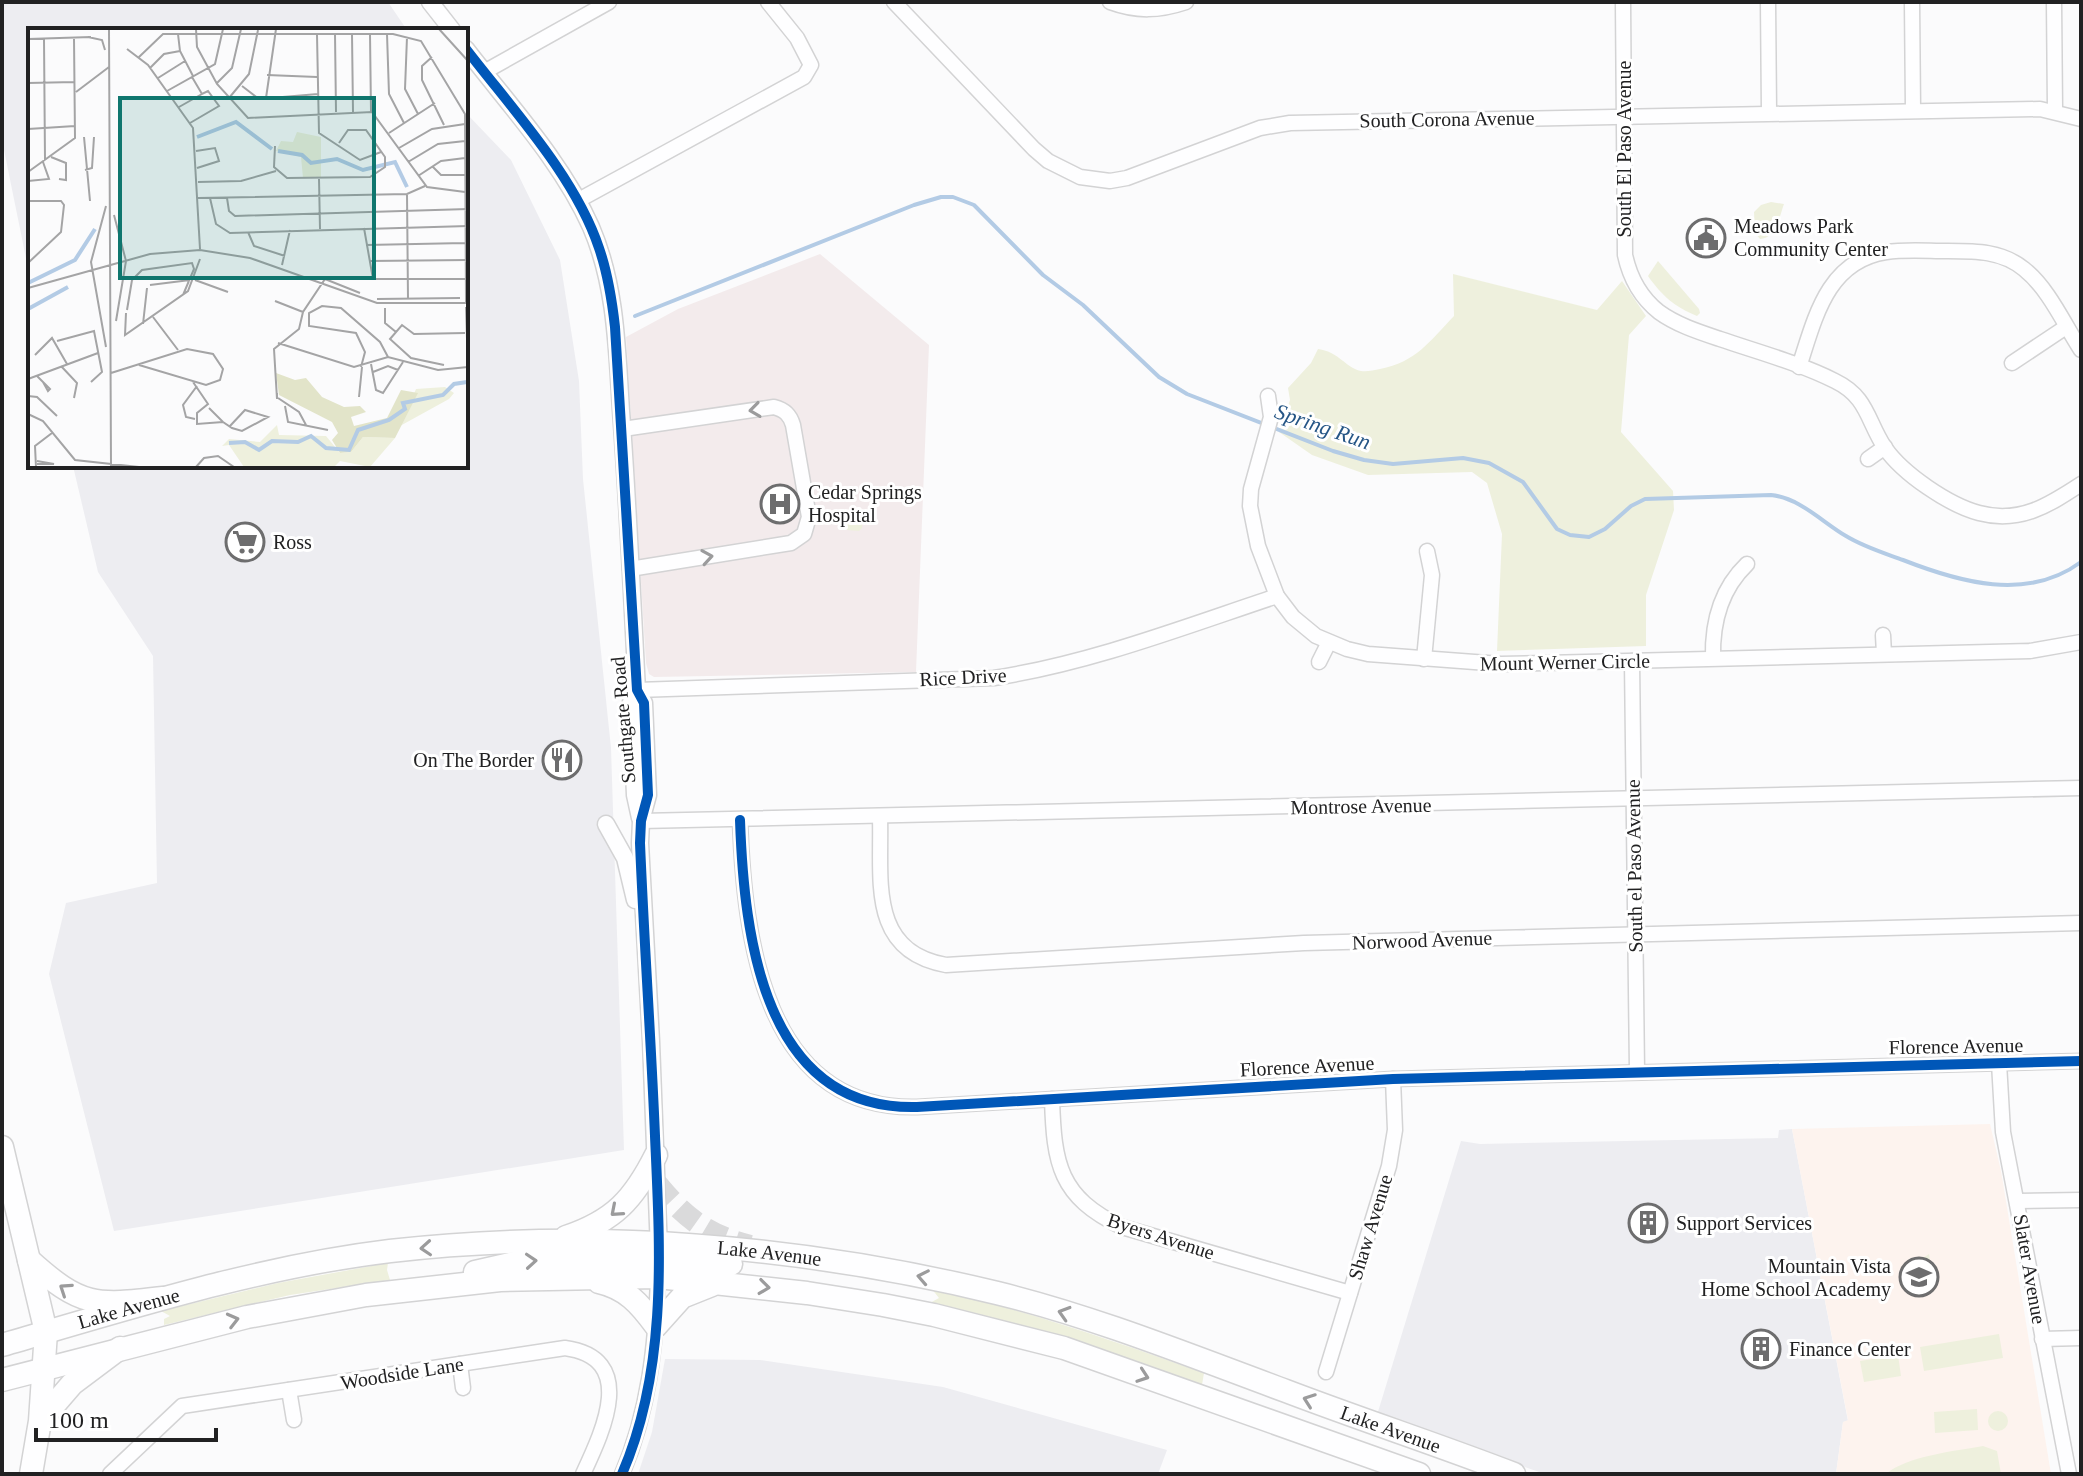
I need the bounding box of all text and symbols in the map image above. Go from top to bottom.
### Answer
inset map [28,28,468,468]
street label: South El Paso Avenue [1613,60,1635,237]
street label: South Corona Avenue [1359,106,1535,132]
place label: Meadows Park Community Center [1734,215,1888,261]
public building icon: Meadows Park Community Center [1685,217,1727,259]
water label: Spring Run [1272,398,1374,455]
one-way arrow [748,401,762,418]
place label: Cedar Springs Hospital [808,481,922,527]
hospital icon: Cedar Springs Hospital [759,483,801,525]
supermarket icon: Ross [224,521,266,563]
place label: Ross [273,531,312,553]
one-way arrow [700,549,714,566]
street label: Mount Werner Circle [1480,650,1650,674]
street label: Southgate Road [606,656,640,784]
street label: Rice Drive [919,664,1007,690]
restaurant icon: On The Border [541,739,583,781]
place label: On The Border [413,749,534,771]
street label: South el Paso Avenue [1621,779,1647,953]
street label: Montrose Avenue [1290,794,1432,818]
street label: Norwood Avenue [1352,927,1493,953]
street label: Florence Avenue [1889,1034,2024,1058]
street label: Florence Avenue [1239,1051,1375,1081]
street label: Shaw Avenue [1344,1172,1396,1282]
one-way arrow [611,1201,626,1215]
building icon: Support Services [1627,1202,1669,1244]
street label: Byers Avenue [1104,1208,1217,1265]
place label: Support Services [1676,1212,1812,1235]
street label: Slater Avenue [2010,1212,2051,1326]
street label: Lake Avenue [716,1236,823,1270]
one-way arrow [419,1240,432,1257]
one-way arrow [525,1253,538,1270]
place label: Mountain Vista Home School Academy [1701,1255,1891,1301]
school or university icon: Mountain Vista Home School Academy [1898,1256,1940,1298]
one-way arrow [917,1269,930,1286]
one-way arrow [758,1279,771,1296]
street label: Lake Avenue [75,1283,182,1333]
one-way arrow [59,1284,73,1299]
one-way arrow [1058,1306,1072,1322]
one-way arrow [225,1313,239,1330]
building icon: Finance Center [1740,1328,1782,1370]
place label: Finance Center [1789,1338,1911,1360]
street label: Woodside Lane [339,1352,465,1394]
one-way arrow [1135,1366,1149,1383]
scale bar [36,1392,216,1442]
one-way arrow [1303,1393,1317,1410]
street label: Lake Avenue [1338,1401,1444,1457]
text: 100 m [48,1407,109,1433]

